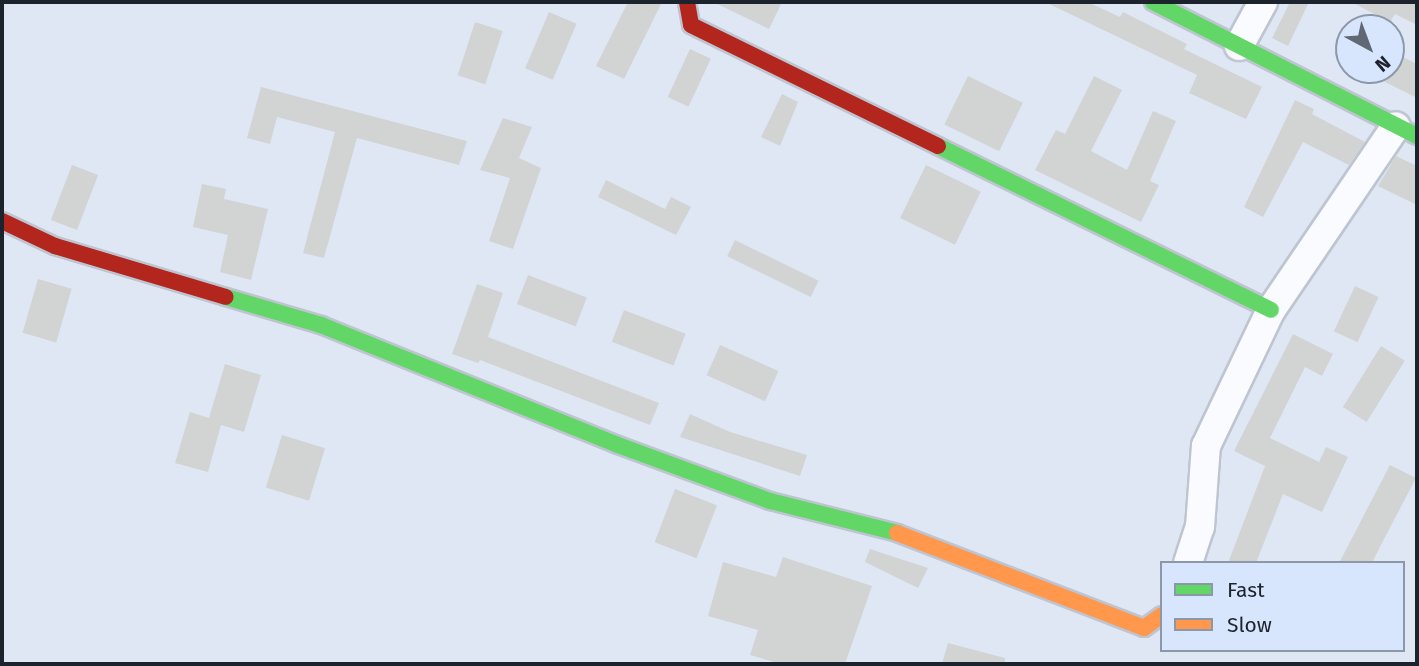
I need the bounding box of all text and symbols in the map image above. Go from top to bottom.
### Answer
north arrow [1335,14,1405,84]
text: N [1370,51,1395,77]
legend [1160,561,1405,652]
text: Fast [1227,577,1265,603]
text: Slow [1227,612,1272,638]

